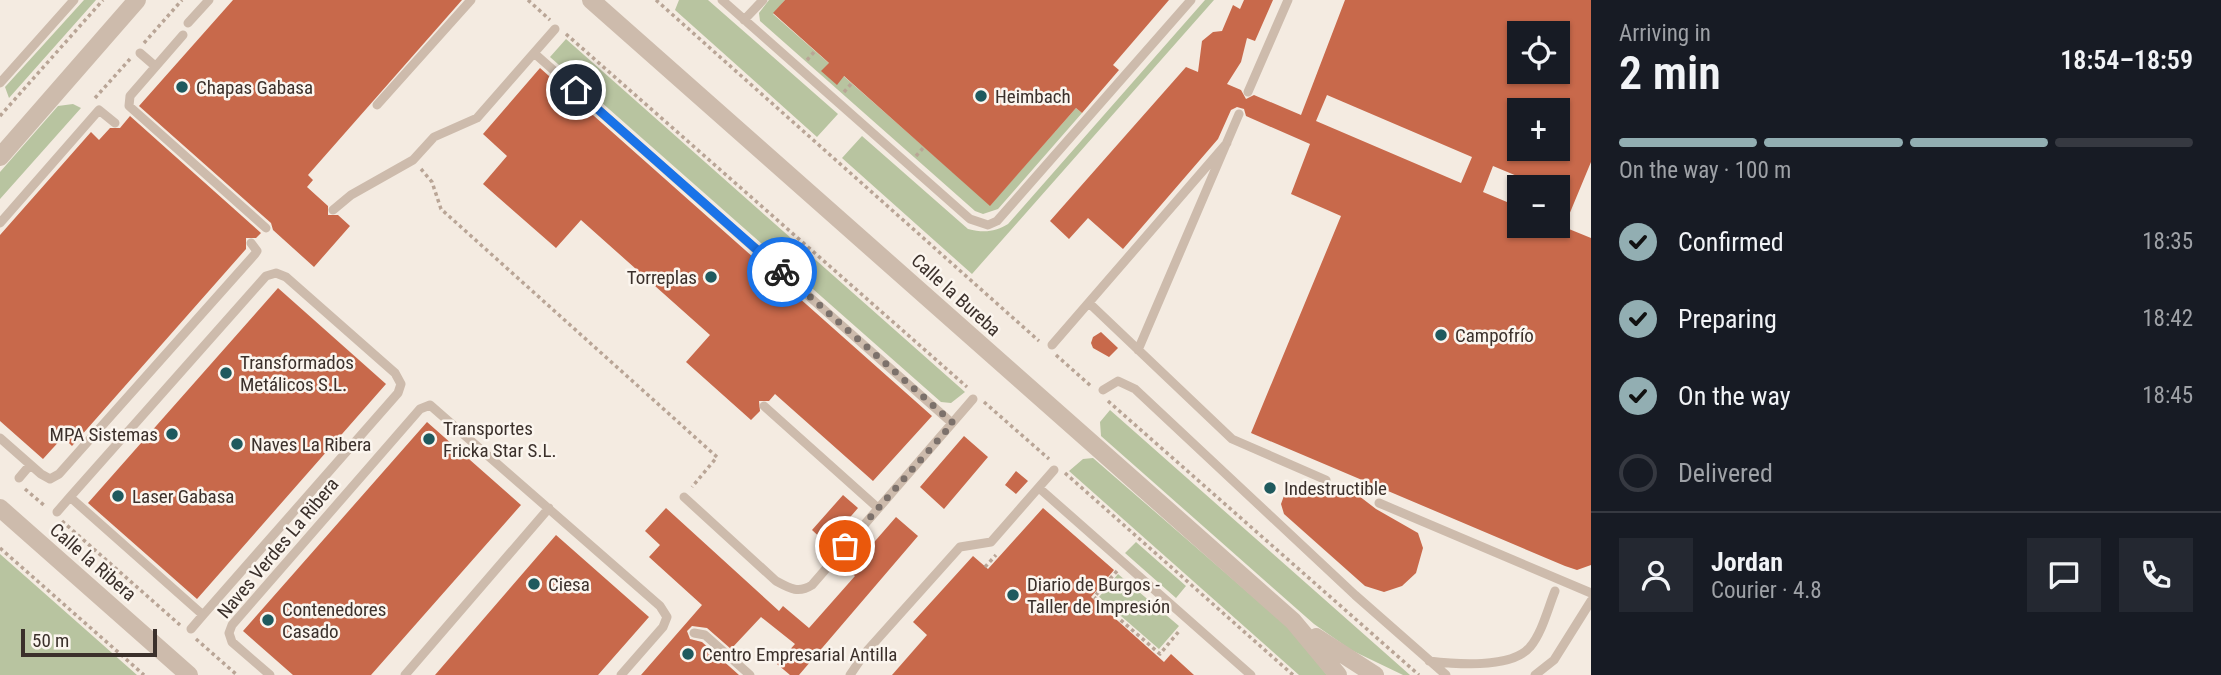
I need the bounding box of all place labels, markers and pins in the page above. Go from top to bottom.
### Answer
pin [546,60,606,120]
place label: Chapas Gabasa [196,76,313,99]
marker: Chapas Gabasa [174,79,190,95]
place label: Heimbach [995,85,1071,108]
marker: Heimbach [973,88,989,104]
place label: Torreplas [627,266,697,289]
marker: Torreplas [703,269,719,285]
place label: Campofrío [1455,324,1534,347]
marker: Campofrío [1433,327,1449,343]
place label: Transformados Metálicos S.L. [240,351,354,396]
marker: Transformados Metálicos S.L. [218,365,234,381]
place label: Transportes Fricka Star S.L. [443,417,556,462]
place label: MPA Sistemas [50,423,158,446]
marker: MPA Sistemas [164,426,180,442]
marker: Transportes Fricka Star S.L. [421,431,437,447]
place label: Naves La Ribera [251,433,371,456]
marker: Naves La Ribera [229,436,245,452]
place label: Indestructible [1284,477,1387,500]
marker: Indestructible [1262,480,1278,496]
place label: Laser Gabasa [132,485,234,508]
marker: Laser Gabasa [110,488,126,504]
pin [815,516,875,576]
place label: Ciesa [548,573,590,596]
place label: Diario de Burgos - Taller de Impresión [1027,573,1170,618]
marker: Ciesa [526,576,542,592]
marker: Diario de Burgos - Taller de Impresión [1005,587,1021,603]
place label: Contenedores Casado [282,598,386,643]
marker: Contenedores Casado [260,612,276,628]
place label: Centro Empresarial Antilla [702,643,897,666]
marker: Centro Empresarial Antilla [680,646,696,662]

